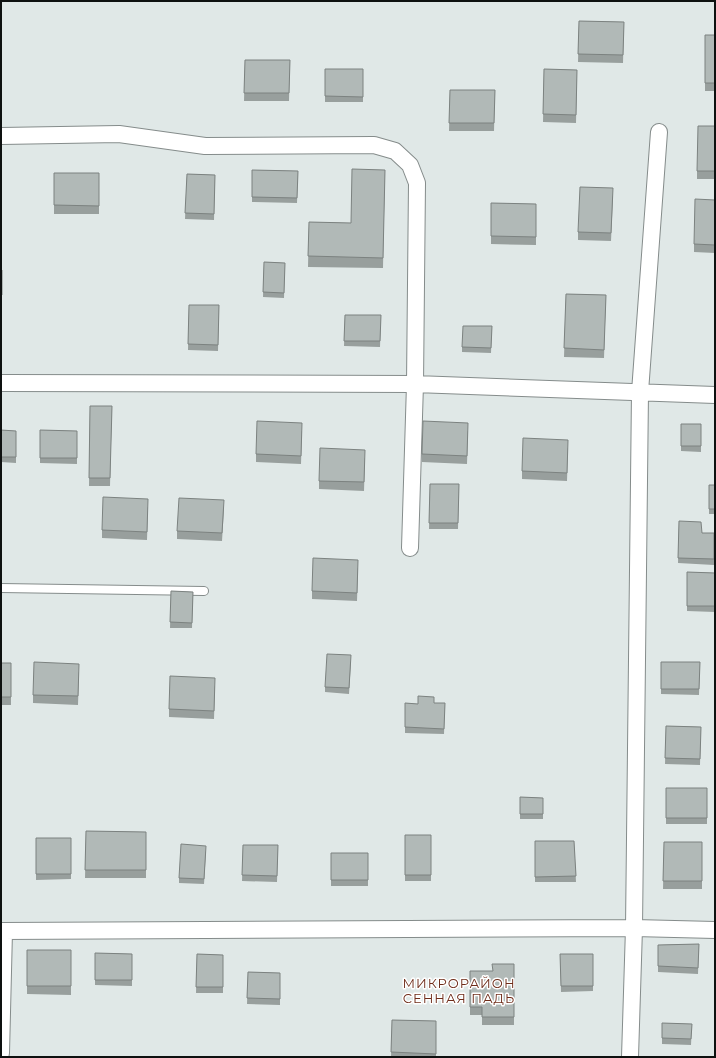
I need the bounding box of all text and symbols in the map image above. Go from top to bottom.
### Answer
district label: МИКРОРАЙОН СЕННАЯ ПАДЬ [402,975,516,1006]

